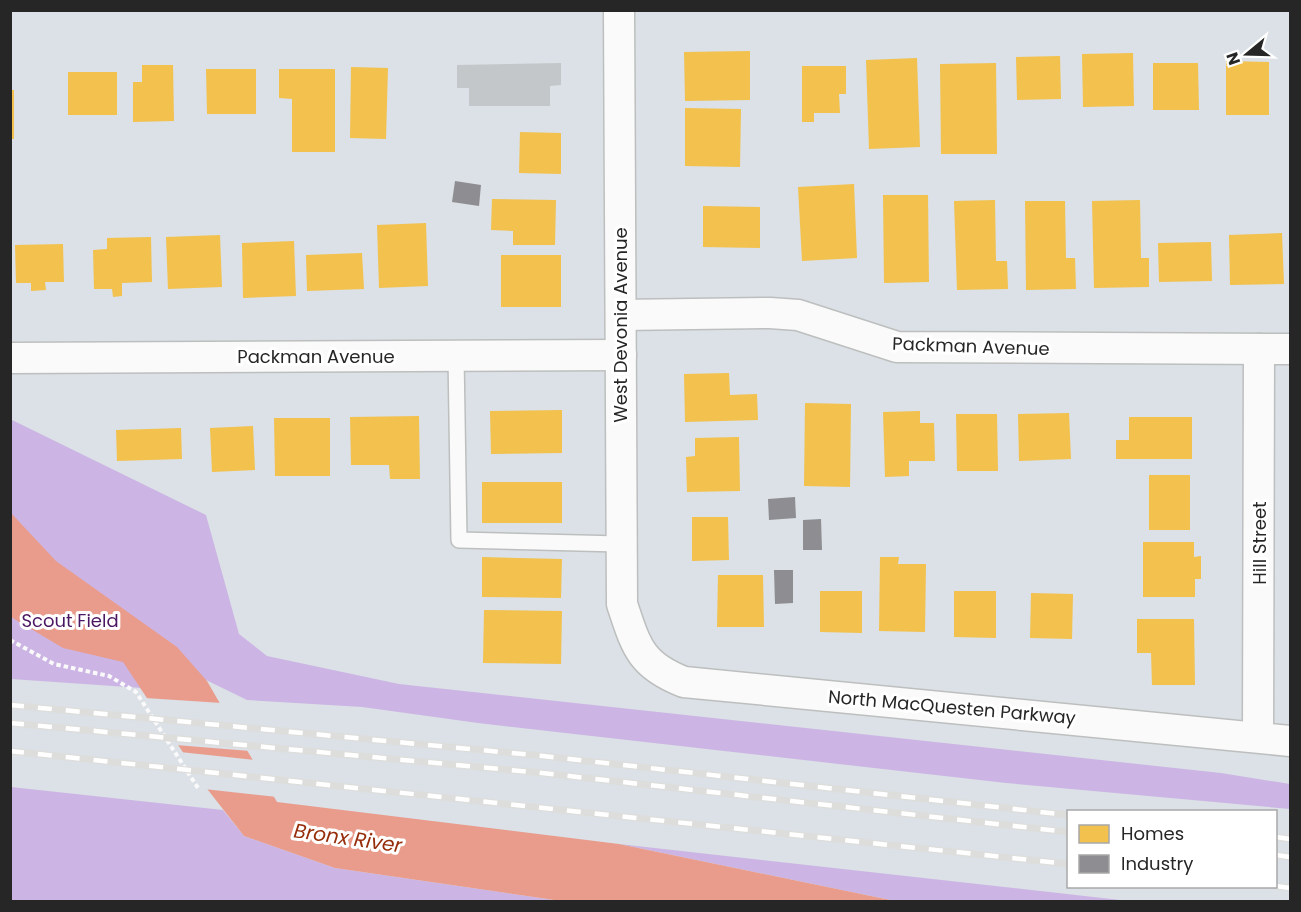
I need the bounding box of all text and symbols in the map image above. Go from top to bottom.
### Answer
north arrow [1217,24,1277,84]
text: N [1220,49,1246,68]
street label: West Devonia Avenue [608,227,633,423]
street label: Packman Avenue [892,331,1050,361]
street label: Packman Avenue [237,344,395,369]
street label: Hill Street [1247,501,1272,585]
park label: Scout Field [21,608,119,633]
street label: North MacQuesten Parkway [827,684,1077,730]
legend [1067,810,1277,888]
water label: Bronx River [292,817,404,860]
text: Homes [1121,821,1184,846]
text: Industry [1121,851,1193,876]

